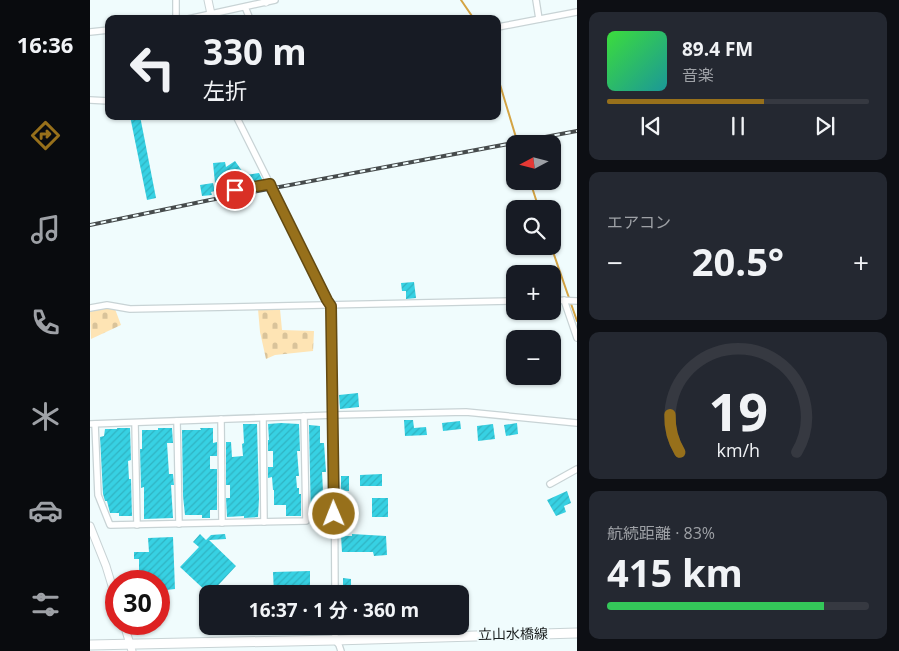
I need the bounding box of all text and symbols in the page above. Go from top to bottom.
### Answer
text: 330 m [203,28,307,75]
text: 16:36 [17,29,73,59]
icon: left [120,35,185,100]
text: 89.4 FM [682,36,753,62]
text: 音楽 [682,64,714,86]
text: 左折 [203,75,247,105]
icon: previous [637,112,665,140]
icon: pause [724,112,752,140]
icon: next [811,112,839,140]
icon: directions [28,118,63,153]
north arrow [506,135,561,190]
map controls [506,135,561,385]
pin [214,169,256,211]
icon: arrive [221,176,249,204]
button: search [506,200,561,255]
text: エアコン [607,211,671,233]
icon: music [28,212,63,247]
text: 20.5° [692,235,784,287]
text: − [607,243,623,281]
text: + [853,243,869,281]
button: + [506,265,561,320]
icon: phone [28,305,63,340]
button: − [506,330,561,385]
text: 19 [708,375,768,446]
icon: climate [28,399,63,434]
text: km/h [716,438,760,462]
position arrow [307,487,359,539]
icon: car [28,493,63,528]
text: 航続距離 · 83% [607,522,715,544]
text: 415 km [607,546,743,598]
speed limit sign: 30 [105,570,170,635]
icon: filters [28,587,63,622]
text: 16:37 · 1 分 · 360 m [249,597,419,623]
street label: 立山水橋線 [478,623,548,644]

